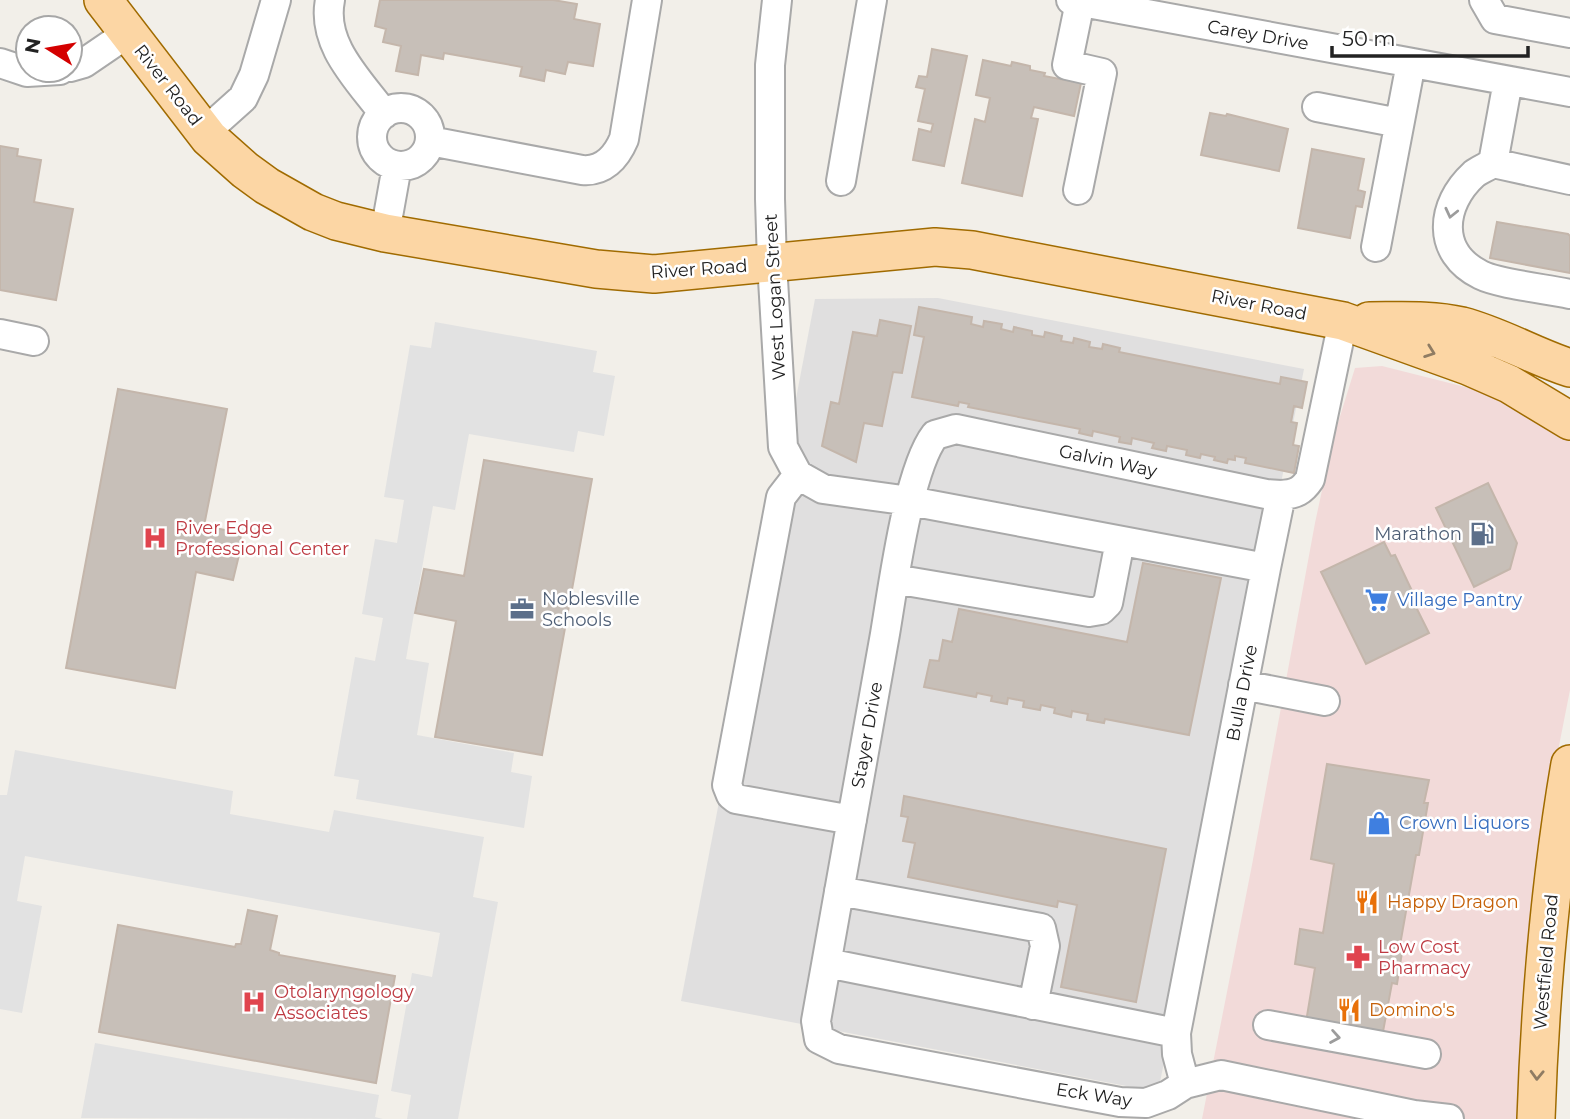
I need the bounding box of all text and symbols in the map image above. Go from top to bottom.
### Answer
north arrow [14,14,84,84]
scale bar [1332,14,1528,58]
street label: Carey Drive [1206,15,1311,55]
text: 50 m [1342,26,1396,51]
text: N [20,36,46,56]
street label: River Road [129,40,207,130]
one-way arrow [1444,207,1459,219]
street label: West Logan Street [760,213,790,381]
street label: River Road [650,255,748,283]
street label: River Road [1209,285,1309,325]
one-way arrow [1424,344,1436,358]
street label: Galvin Way [1057,440,1159,482]
place label: River Edge Professional Center [175,517,349,560]
fuel station icon: Marathon [1468,520,1496,548]
place label: Marathon [1374,523,1462,545]
hospital icon: River Edge Professional Center [141,524,169,552]
supermarket icon: Village Pantry [1363,586,1391,614]
place label: Noblesville Schools [542,588,640,631]
place label: Village Pantry [1397,589,1522,611]
office icon: Noblesville Schools [508,595,536,623]
street label: Bulla Drive [1222,643,1262,743]
street label: Stayer Drive [847,680,887,790]
shop icon: Crown Liquors [1365,809,1393,837]
place label: Crown Liquors [1399,812,1530,834]
restaurant icon: Happy Dragon [1353,888,1381,916]
place label: Happy Dragon [1387,891,1519,913]
street label: Westfield Road [1529,893,1563,1031]
place label: Low Cost Pharmacy [1378,936,1471,979]
pharmacy icon: Low Cost Pharmacy [1344,943,1372,971]
place label: Otolaryngology Associates [274,981,414,1024]
hospital icon: Otolaryngology Associates [240,988,268,1016]
restaurant icon: Domino's [1335,996,1363,1024]
place label: Domino's [1369,999,1455,1021]
one-way arrow [1329,1029,1341,1044]
one-way arrow [1530,1070,1545,1081]
street label: Eck Way [1055,1078,1134,1112]

